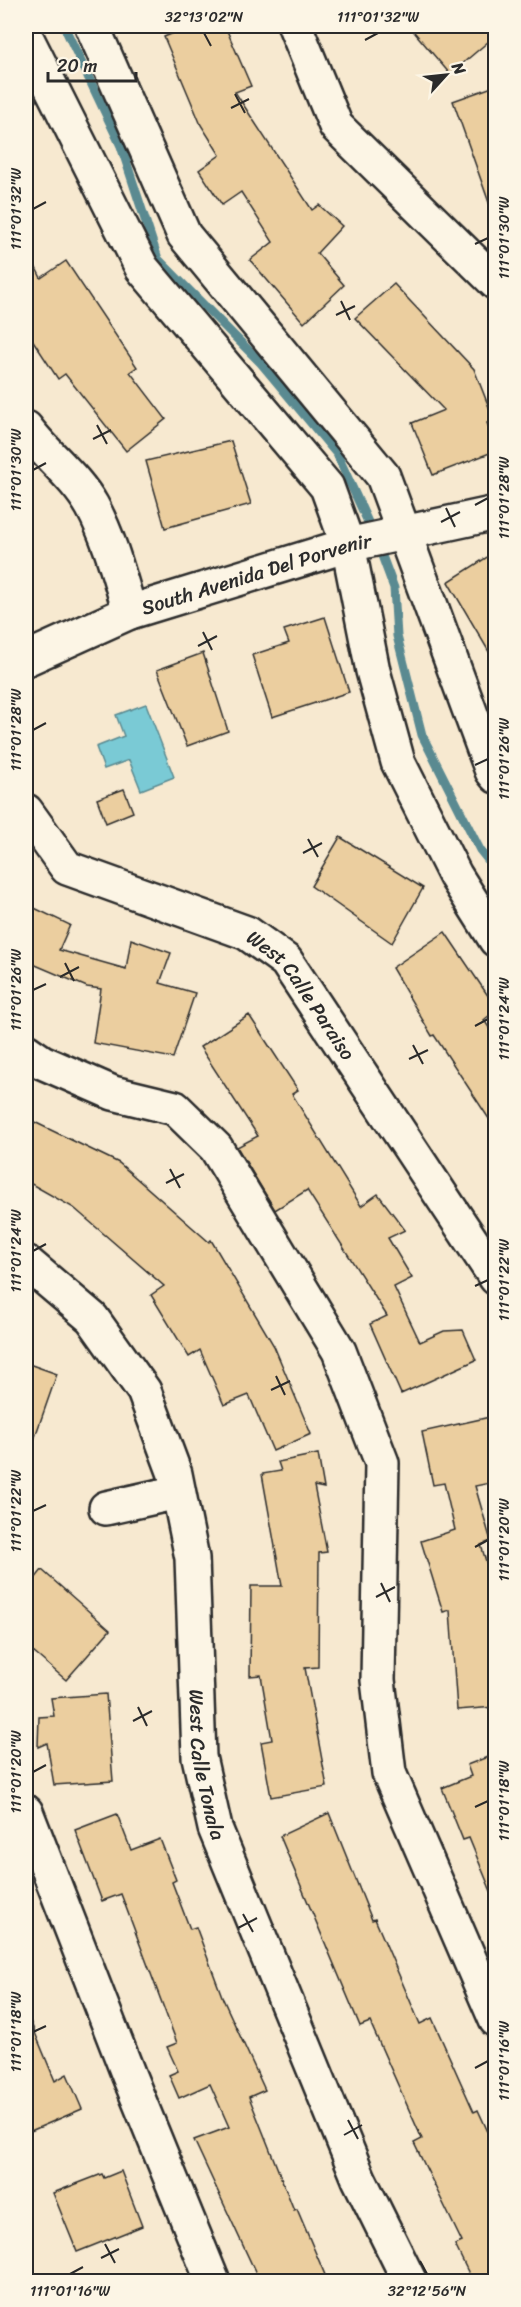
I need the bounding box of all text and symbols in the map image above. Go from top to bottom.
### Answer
text: 32°13'02"N [165,4,244,30]
text: 111°01'32"W [337,4,419,30]
scale bar [48,45,136,83]
north arrow [416,45,476,105]
text: 20 m [57,50,97,82]
text: N [443,56,475,81]
text: 111°01'32"W [3,168,29,250]
text: 111°01'30"W [491,196,517,279]
text: 111°01'30"W [3,428,29,511]
text: 111°01'28"W [491,456,517,539]
street label: South Avenida Del Porvenir [137,523,376,625]
text: 111°01'28"W [3,688,29,771]
text: 111°01'26"W [491,717,517,800]
street label: West Calle Paraiso [239,920,365,1067]
text: 111°01'26"W [3,948,29,1031]
text: 111°01'24"W [491,977,517,1061]
text: 111°01'24"W [3,1209,29,1293]
text: 111°01'22"W [491,1238,517,1321]
text: 111°01'22"W [3,1469,29,1552]
text: 111°01'20"W [491,1498,517,1582]
street label: West Calle Tonala [179,1689,236,1846]
text: 111°01'20"W [3,1730,29,1814]
text: 111°01'18"W [491,1760,517,1841]
text: 111°01'18"W [3,1991,29,2072]
text: 111°01'16"W [491,2021,517,2101]
text: 111°01'16"W [30,2278,110,2304]
text: 32°12'56"N [388,2278,467,2304]

